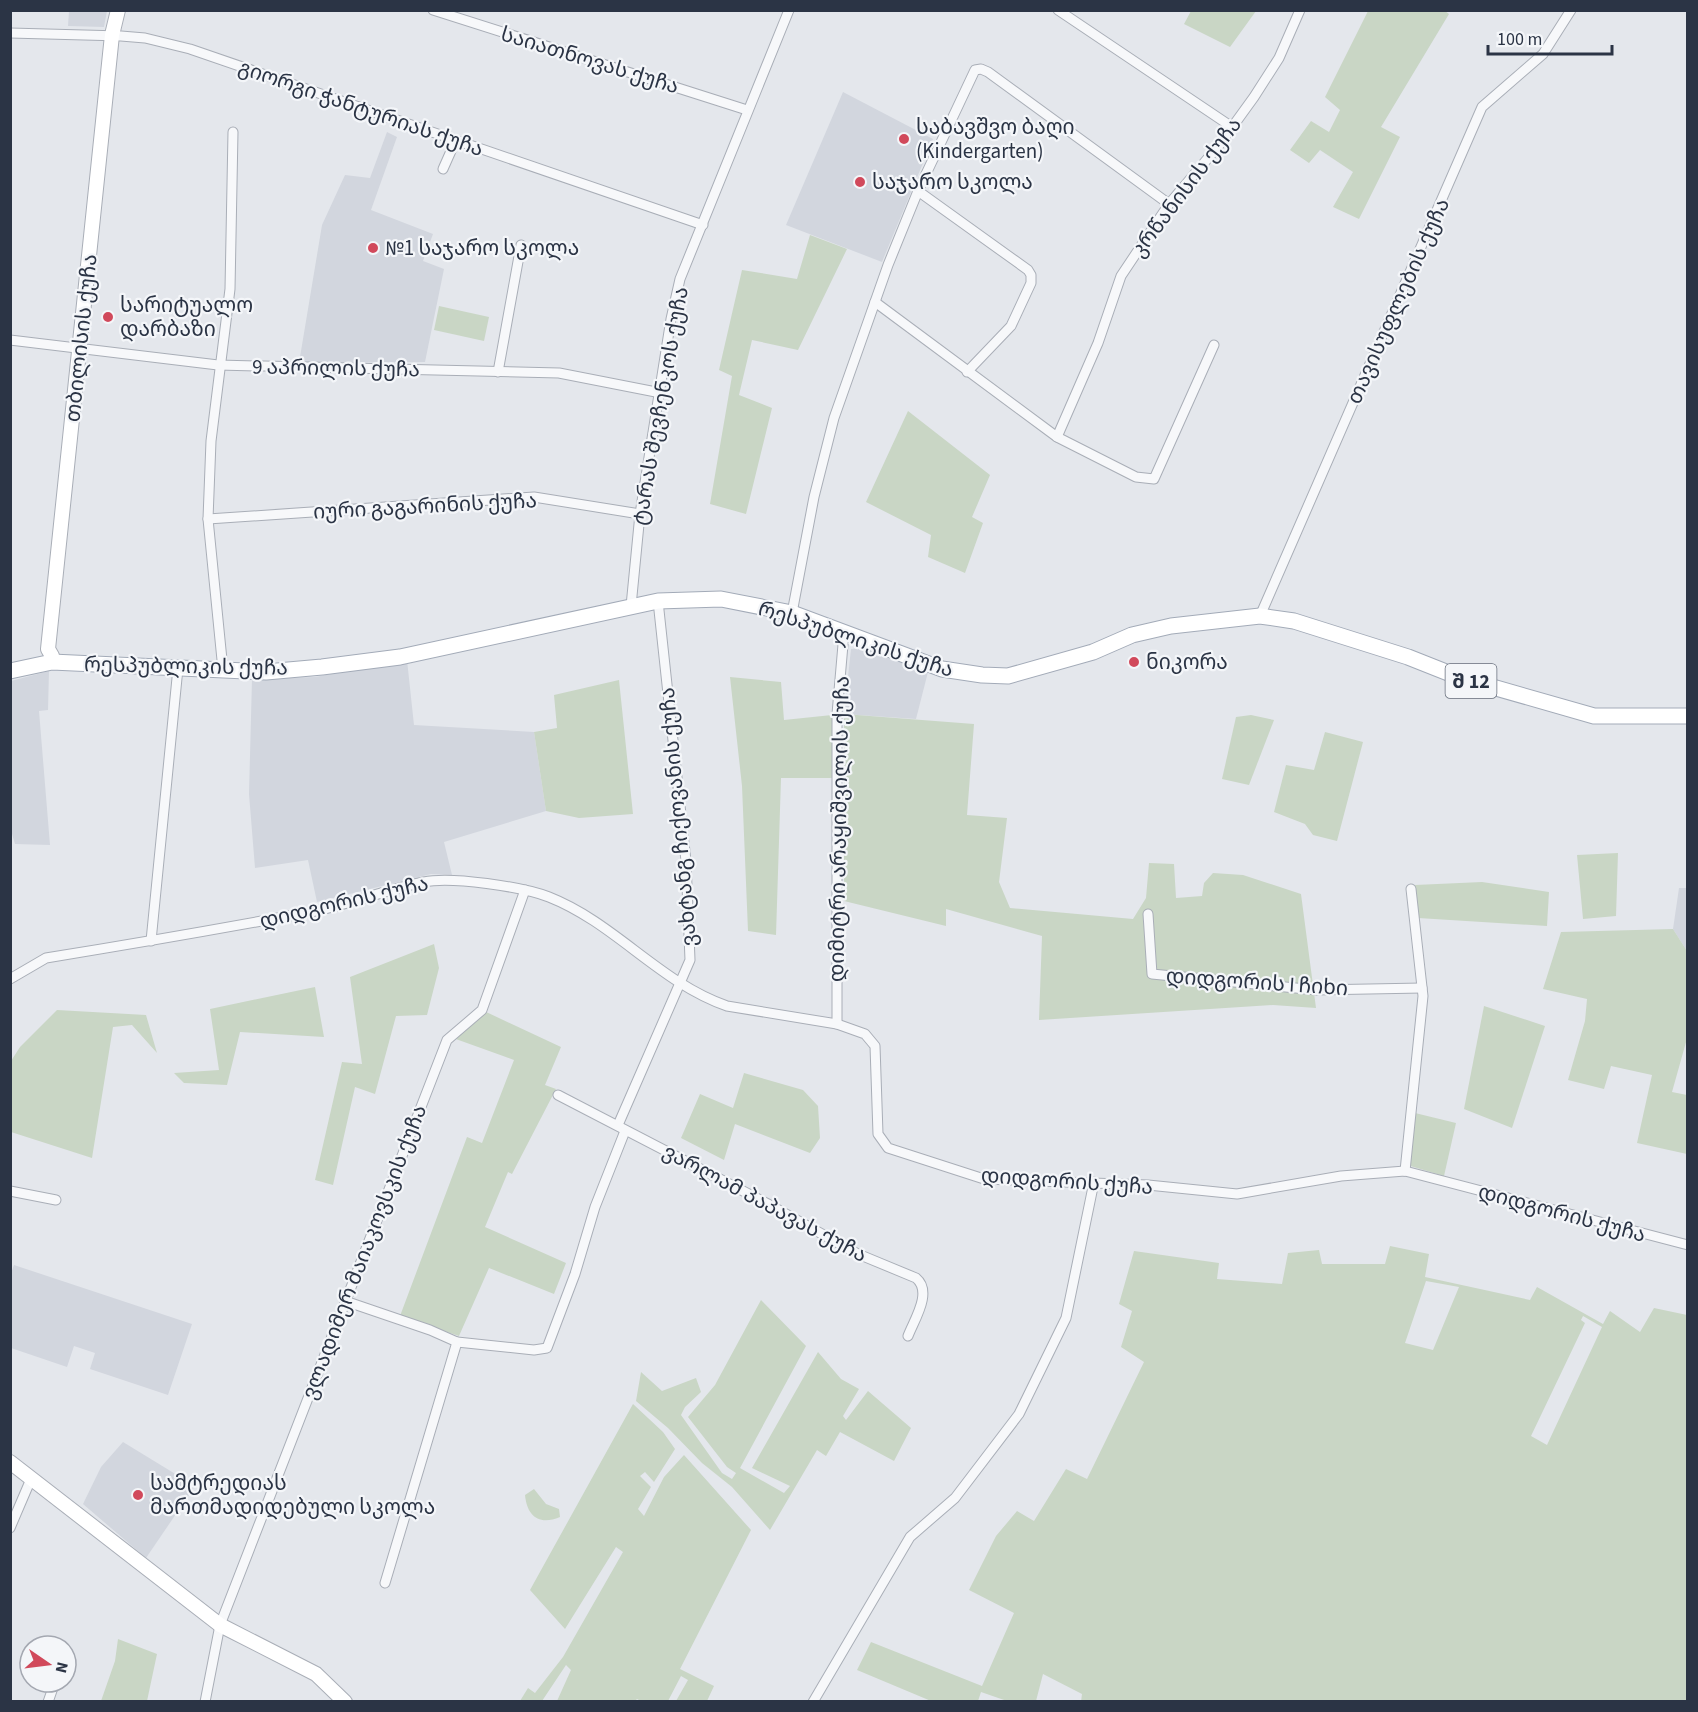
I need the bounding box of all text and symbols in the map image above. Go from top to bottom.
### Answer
scale bar [1488,18,1612,56]
street label: საიათნოვას ქუჩა [497,19,683,101]
text: 100 m [1497,27,1542,52]
street label: გიორგი ჭანტურიას ქუჩა [234,52,488,164]
street label: კრწანისის ქუჩა [1123,111,1249,263]
place label: საბავშვო ბაღი (Kindergarten) [916,112,1075,166]
marker: საბავშვო ბაღი (Kindergarten) [897,132,911,146]
place label: საჯარო სკოლა [872,167,1033,197]
marker: საჯარო სკოლა [853,175,867,189]
street label: თავისუფლების ქუჩა [1339,193,1457,409]
place label: №1 საჯარო სკოლა [385,233,579,263]
marker: №1 საჯარო სკოლა [366,241,380,255]
street label: თბილისის ქუჩა [57,252,105,424]
street label: ტარას შევჩენკოს ქუჩა [624,284,696,528]
place label: სარიტუალო დარბაზი [120,290,253,344]
marker: სარიტუალო დარბაზი [101,310,115,324]
street label: 9 აპრილის ქუჩა [252,352,420,384]
street label: იური გაგარინის ქუჩა [312,485,538,527]
street label: რესპუბლიკის ქუჩა [754,593,958,685]
place label: ნიკორა [1146,647,1228,677]
street label: რესპუბლიკის ქუჩა [84,649,288,683]
marker: ნიკორა [1127,655,1141,669]
road number: შ 12 [1446,664,1496,698]
street label: დიმიტრი არაყიშვილის ქუჩა [821,676,857,982]
street label: ვახტანგ ჩიქოვანის ქუჩა [652,686,704,948]
street label: დიდგორის ქუჩა [257,868,431,936]
street label: დიდგორის I ჩიხი [1165,961,1349,1003]
street label: ვლადიმერ მაიაკოვსკის ქუჩა [294,1100,434,1404]
street label: ვარლამ პაპავას ქუჩა [657,1136,873,1270]
street label: დიდგორის ქუჩა [980,1160,1154,1202]
street label: დიდგორის ქუჩა [1475,1176,1649,1250]
place label: სამტრედიას მართმადიდებული სკოლა [150,1468,435,1522]
marker: სამტრედიას მართმადიდებული სკოლა [131,1488,145,1502]
north arrow [18,1634,78,1694]
text: N [50,1660,74,1675]

